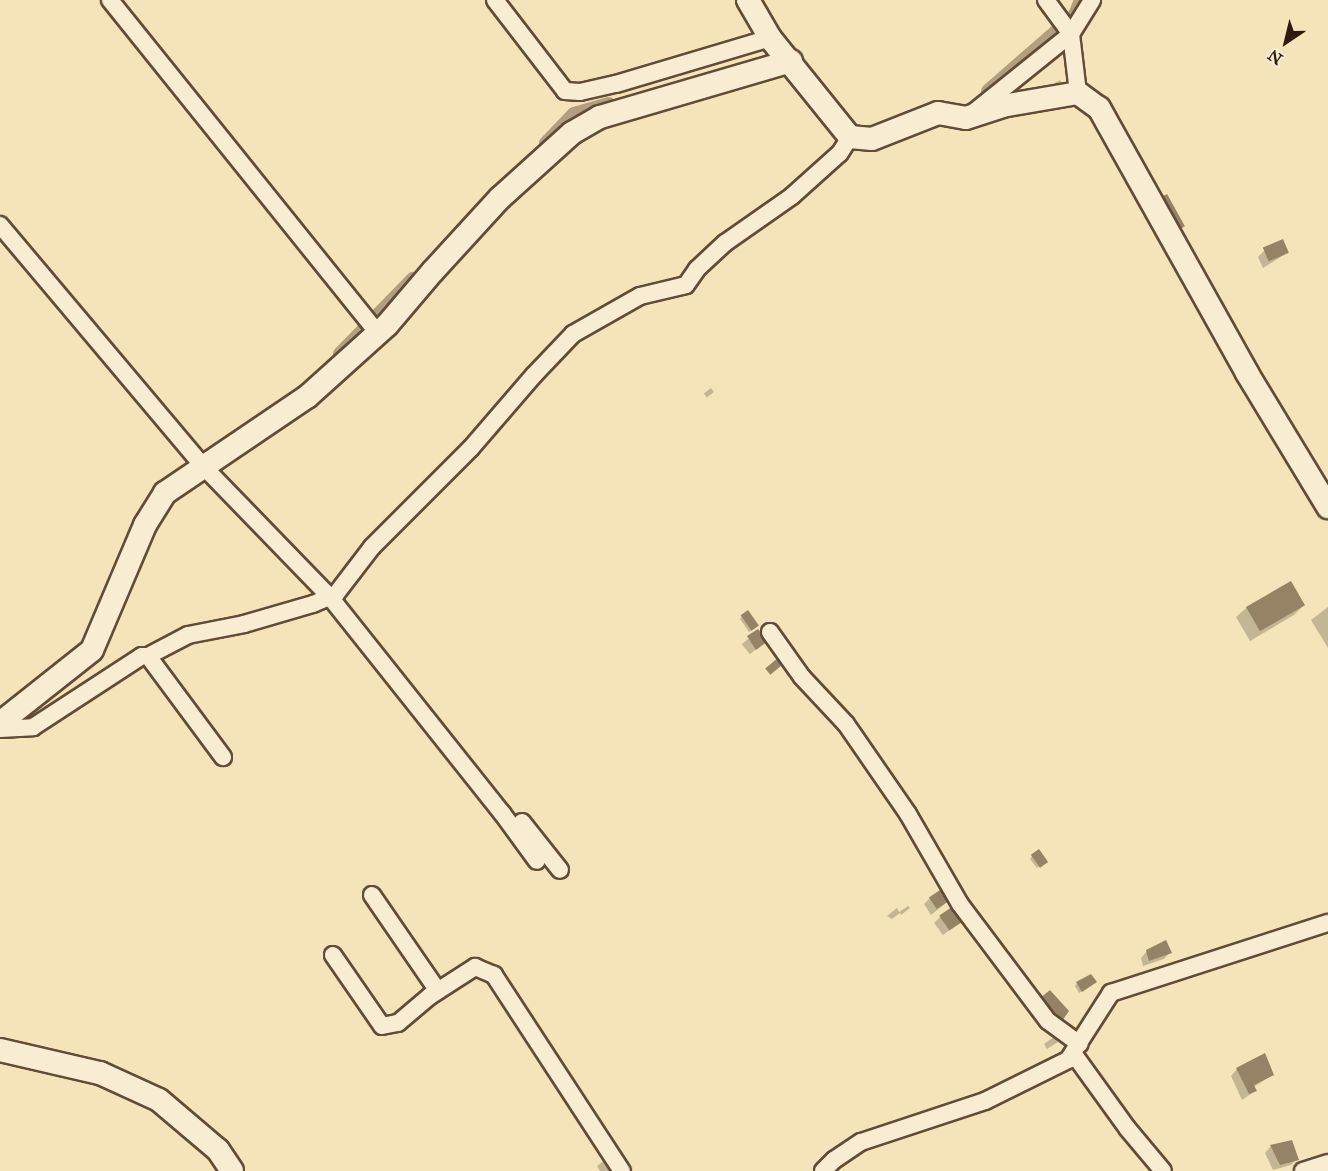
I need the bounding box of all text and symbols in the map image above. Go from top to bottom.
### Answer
north arrow [1256,12,1316,72]
text: N [1264,45,1286,69]

